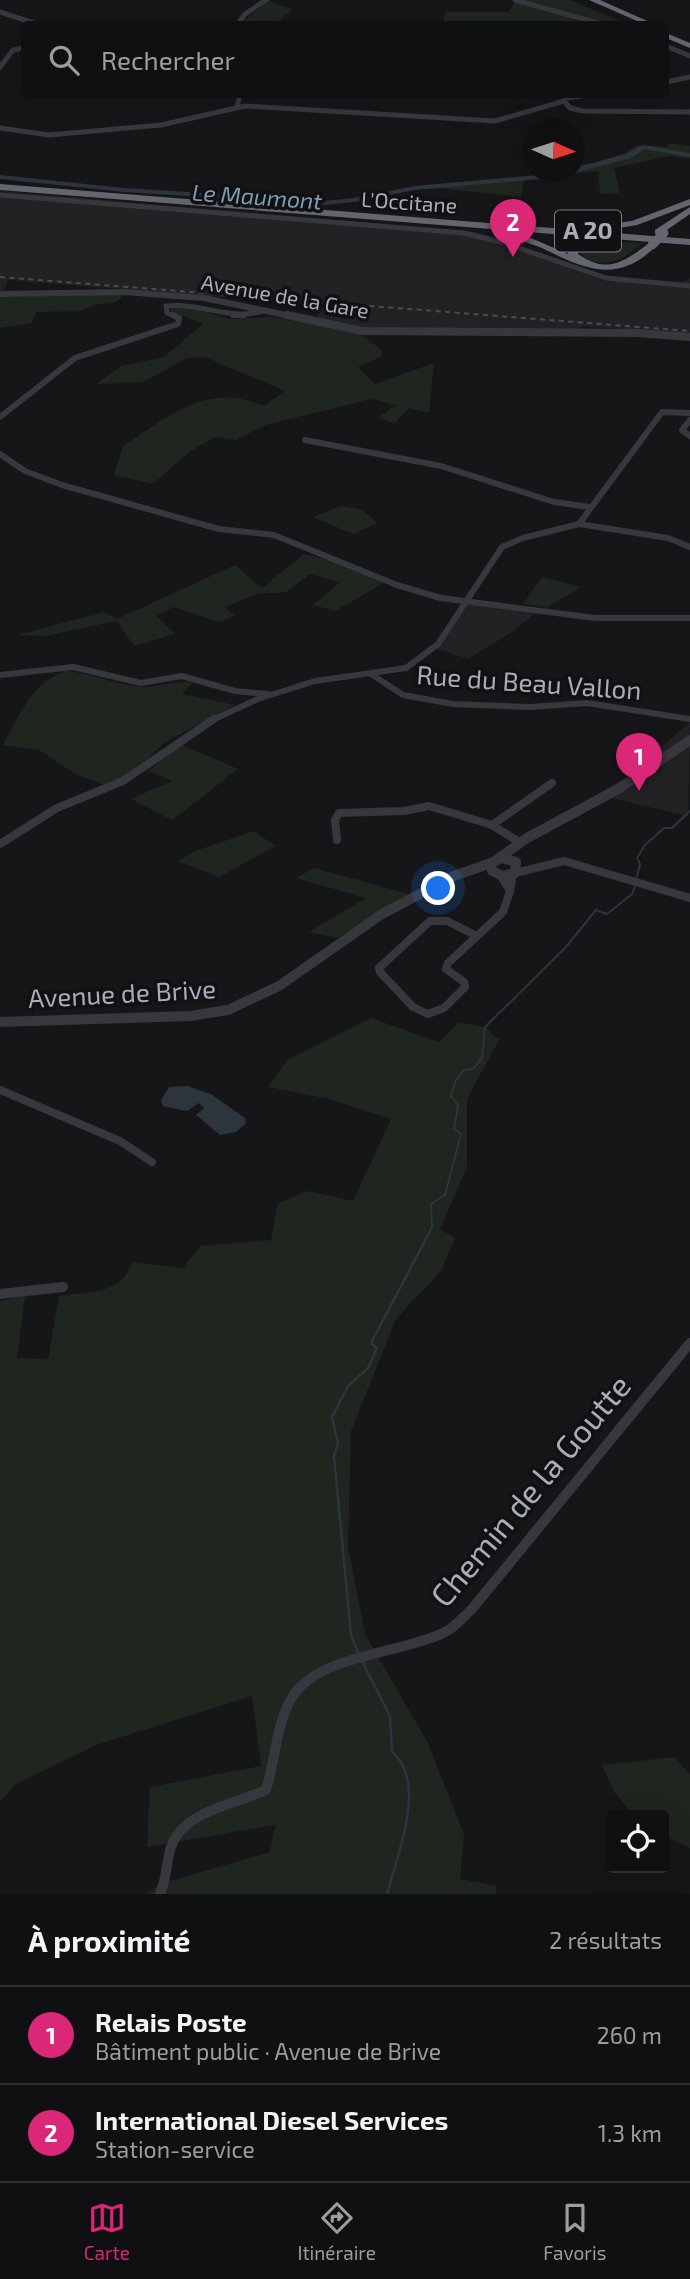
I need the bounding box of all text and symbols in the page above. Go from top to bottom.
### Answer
search box [21,21,669,98]
icon: search [45,41,83,79]
text: Rechercher [101,44,235,75]
north arrow [522,119,585,182]
water label: Le Maumont [191,177,323,215]
street label: L'Occitane [360,186,458,217]
pin: 2 [490,199,536,257]
road number: A 20 [555,210,621,252]
street label: Avenue de la Gare [200,268,371,323]
street label: Rue du Beau Vallon [416,658,643,705]
pin: 1 [616,733,662,791]
your location [421,871,455,905]
street label: Avenue de Brive [27,972,217,1013]
street label: Chemin de la Goutte [421,1366,637,1613]
map controls [606,1810,669,1873]
button: locate [606,1810,669,1873]
text: À proximité [28,1922,190,1958]
text: 2 résultats [549,1926,662,1954]
text: Relais Poste [95,2006,247,2037]
text: 1 [46,2021,56,2049]
text: 260 m [597,2021,662,2049]
text: Bâtiment public · Avenue de Brive [95,2037,441,2065]
text: International Diesel Services [95,2104,448,2135]
text: 2 [44,2119,58,2147]
text: 1.3 km [598,2119,662,2147]
text: Station-service [95,2135,255,2163]
tab: Carte [84,2199,130,2264]
tab: Itinéraire [297,2199,376,2264]
tab: Favoris [543,2199,606,2264]

